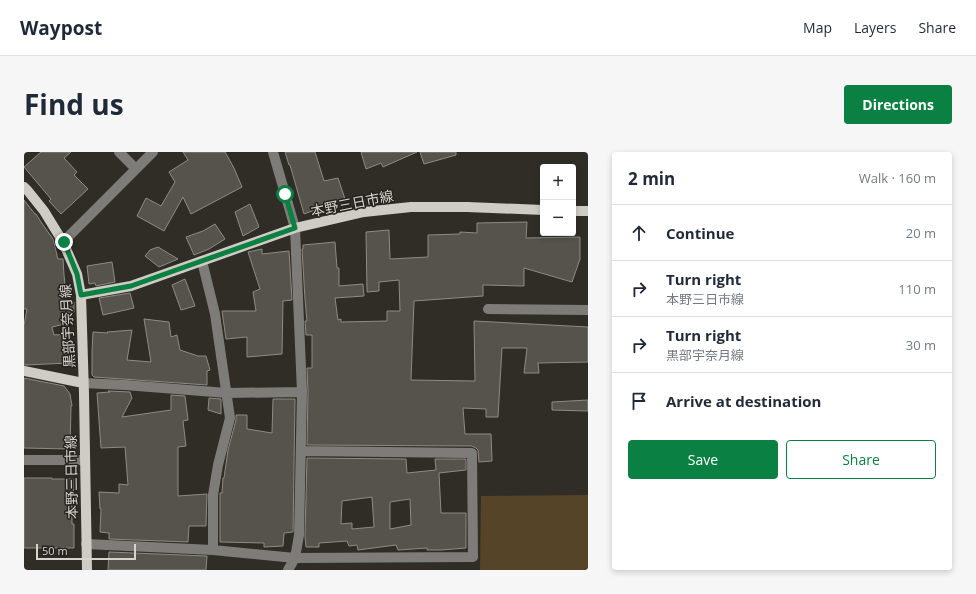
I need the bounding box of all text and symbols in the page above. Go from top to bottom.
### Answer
text: Waypost [20,15,102,41]
text: Map [803,18,832,37]
text: Layers [854,18,896,37]
text: Share [918,18,956,37]
text: Find us [24,85,124,123]
button: Directions [844,85,952,124]
map controls [540,164,576,236]
button: + [540,164,576,200]
text: 2 min [628,167,675,190]
text: Walk · 160 m [859,169,936,187]
route start [276,185,294,203]
street label: 本野三日市線 [309,186,395,220]
button: − [540,200,576,236]
icon: ahead [628,222,650,244]
text: Continue [666,223,734,243]
text: 20 m [906,224,936,242]
route end [55,233,73,251]
text: Turn right [666,269,741,289]
icon: right [628,278,650,300]
text: 110 m [898,280,936,298]
street label: 黒部宇奈月線 [55,284,79,368]
text: 本野三日市線 [666,290,744,308]
text: Turn right [666,325,741,345]
icon: right [628,334,650,356]
text: 30 m [906,336,936,354]
text: 黒部宇奈月線 [666,346,744,364]
icon: arrive [628,390,650,412]
text: Arrive at destination [666,391,821,411]
street label: 本野三日市線 [61,435,81,519]
button: Save [628,440,778,479]
button: Share [786,440,936,479]
scale bar [36,542,136,561]
text: 50 m [42,543,68,558]

